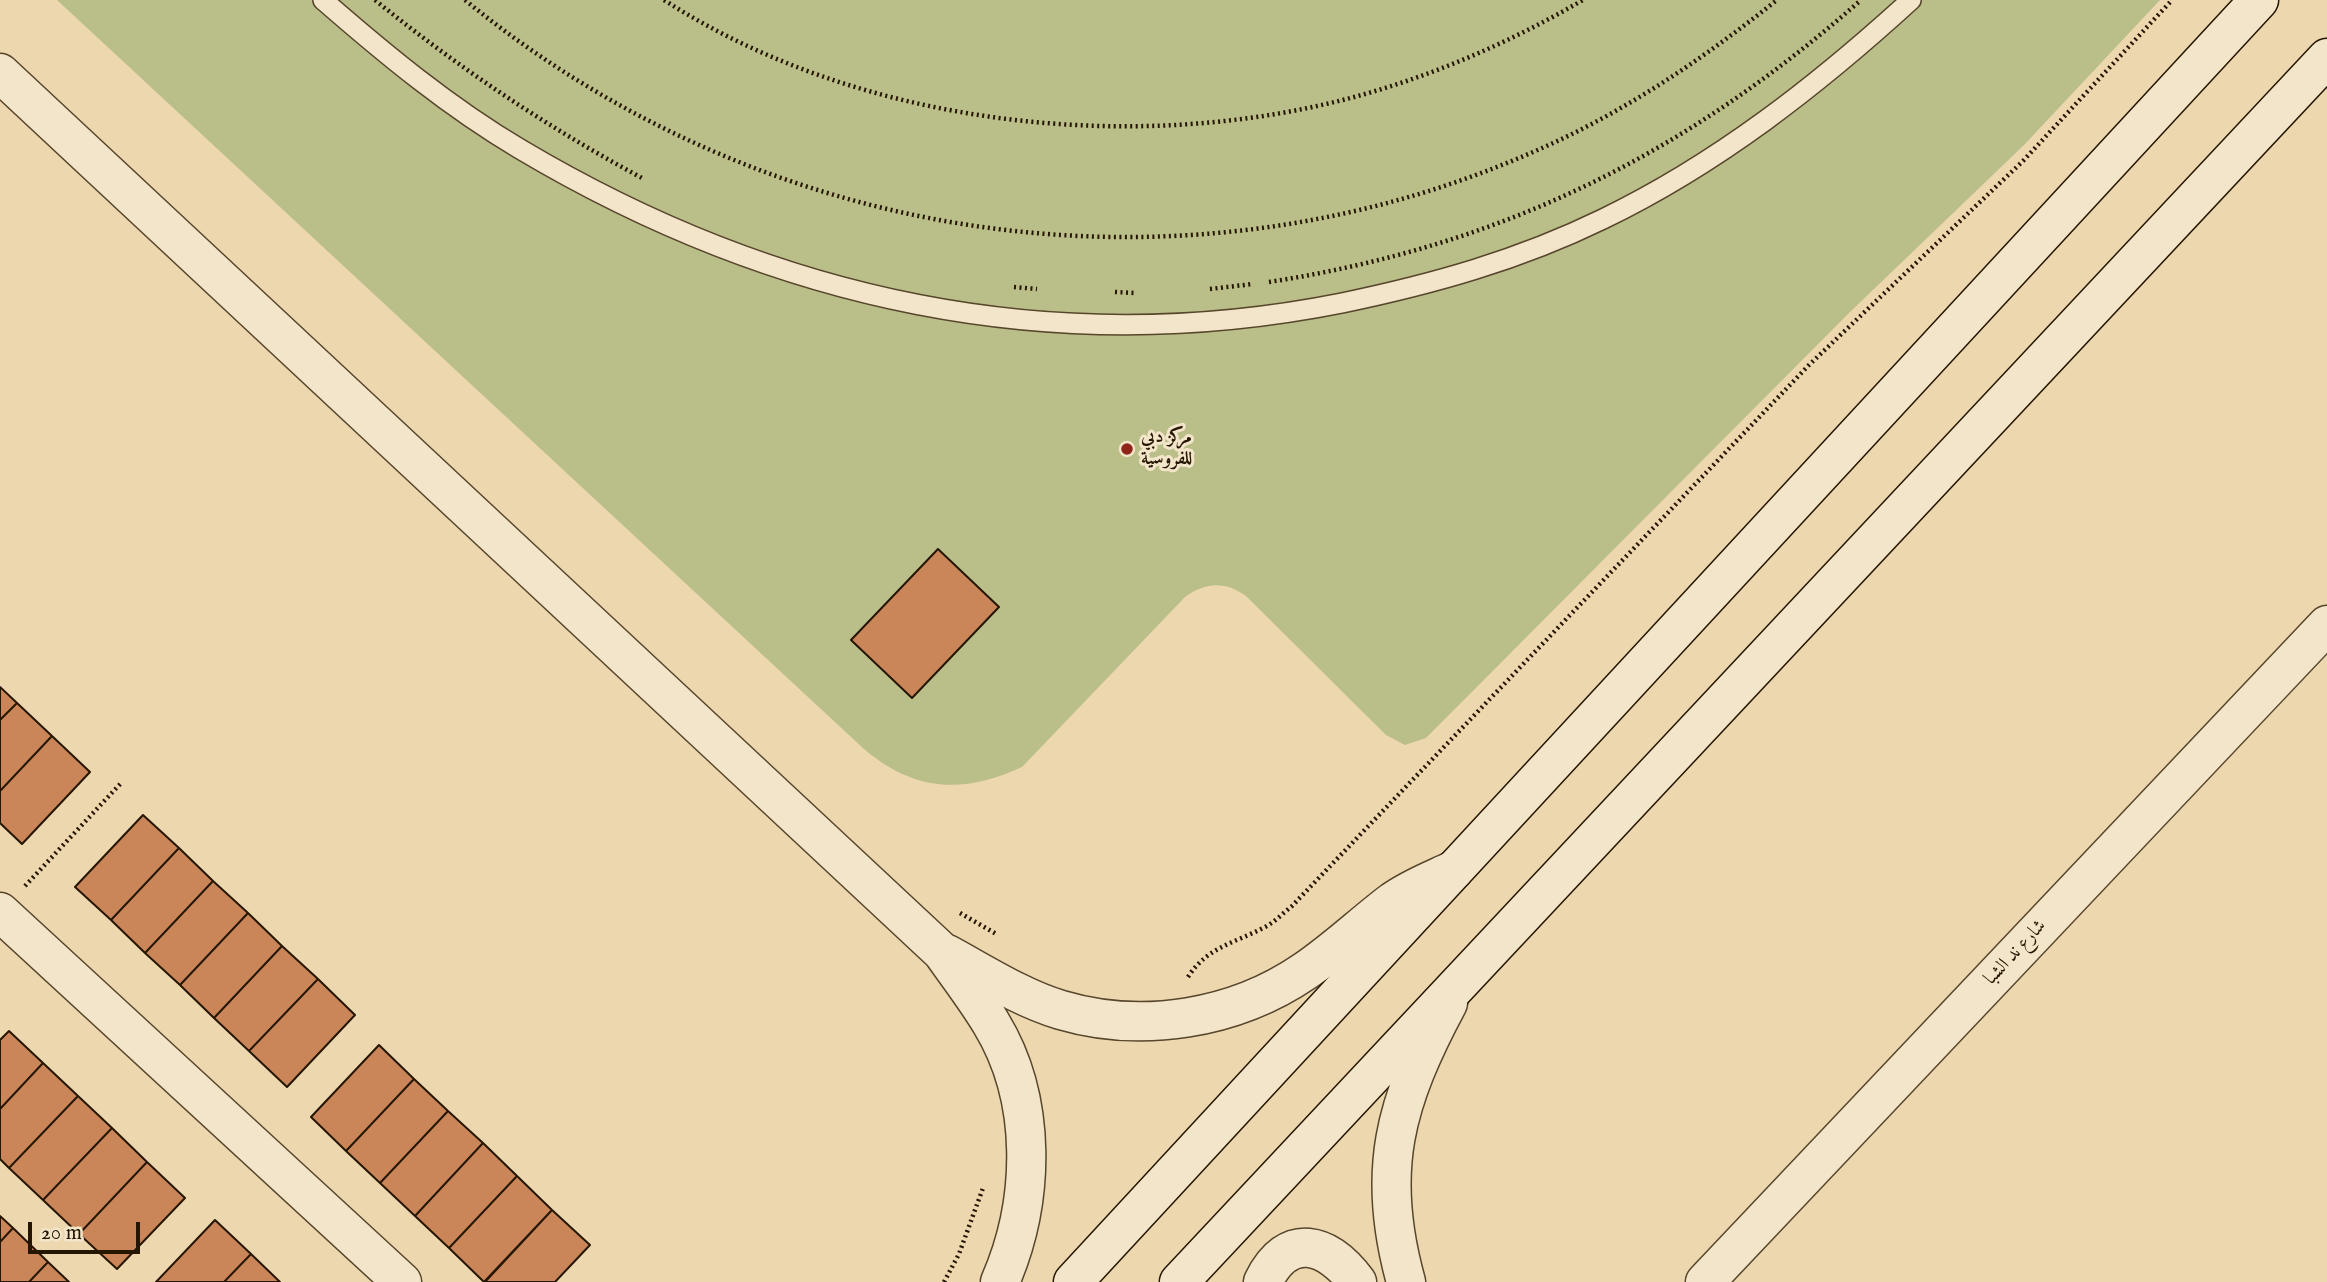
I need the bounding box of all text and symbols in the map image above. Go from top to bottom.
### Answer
place label: مركز دبي للفروسية [1141,427,1192,471]
marker: مركز دبي للفروسية [1119,441,1135,457]
street label: شارع ند الشبا [1980,916,2052,990]
scale bar [32,1208,144,1252]
text: 20 m [41,1220,82,1247]

